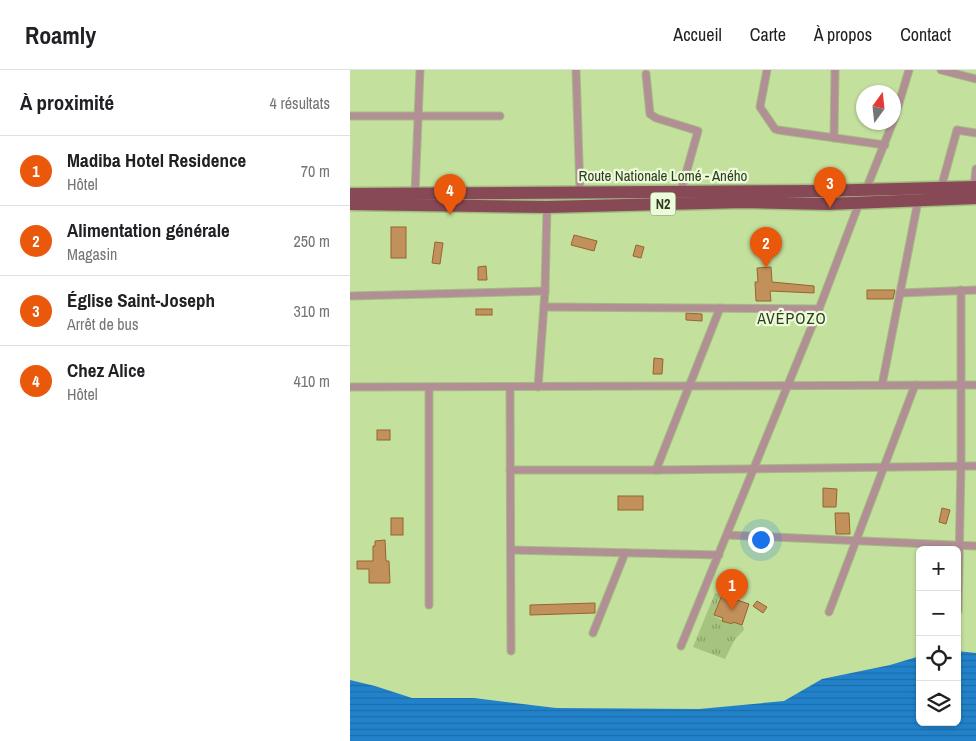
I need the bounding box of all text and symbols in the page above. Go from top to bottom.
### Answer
text: Roamly [25,19,96,51]
text: Accueil [673,22,722,47]
text: Carte [750,22,786,47]
text: À propos [814,22,872,47]
text: Contact [900,22,951,47]
north arrow [856,85,901,130]
text: À proximité [20,88,114,117]
text: 4 résultats [269,92,330,114]
text: Madiba Hotel Residence [67,147,246,173]
text: 1 [32,160,40,182]
text: 70 m [301,160,330,182]
street label: Route Nationale Lomé - Aného [579,165,748,186]
pin: 3 [814,167,846,208]
text: Hôtel [67,173,98,195]
pin: 4 [434,174,466,215]
road number: N2 [650,192,676,216]
text: Alimentation générale [67,217,230,243]
pin: 2 [750,227,782,268]
text: 2 [32,230,40,252]
text: 250 m [294,230,330,252]
text: Magasin [67,243,117,265]
text: Église Saint-Joseph [67,287,215,313]
text: 3 [32,300,40,322]
text: 310 m [294,300,330,322]
district label: AVÉPOZO [756,307,827,329]
text: Arrêt de bus [67,313,138,335]
text: Chez Alice [67,357,145,383]
text: 4 [32,370,40,392]
text: 410 m [294,370,330,392]
text: Hôtel [67,383,98,405]
your location [748,527,774,553]
map controls [916,546,961,726]
button: + [916,546,961,591]
pin: 1 [716,569,748,610]
button: − [916,591,961,636]
button: locate [916,636,961,681]
button: layers [916,681,961,726]

